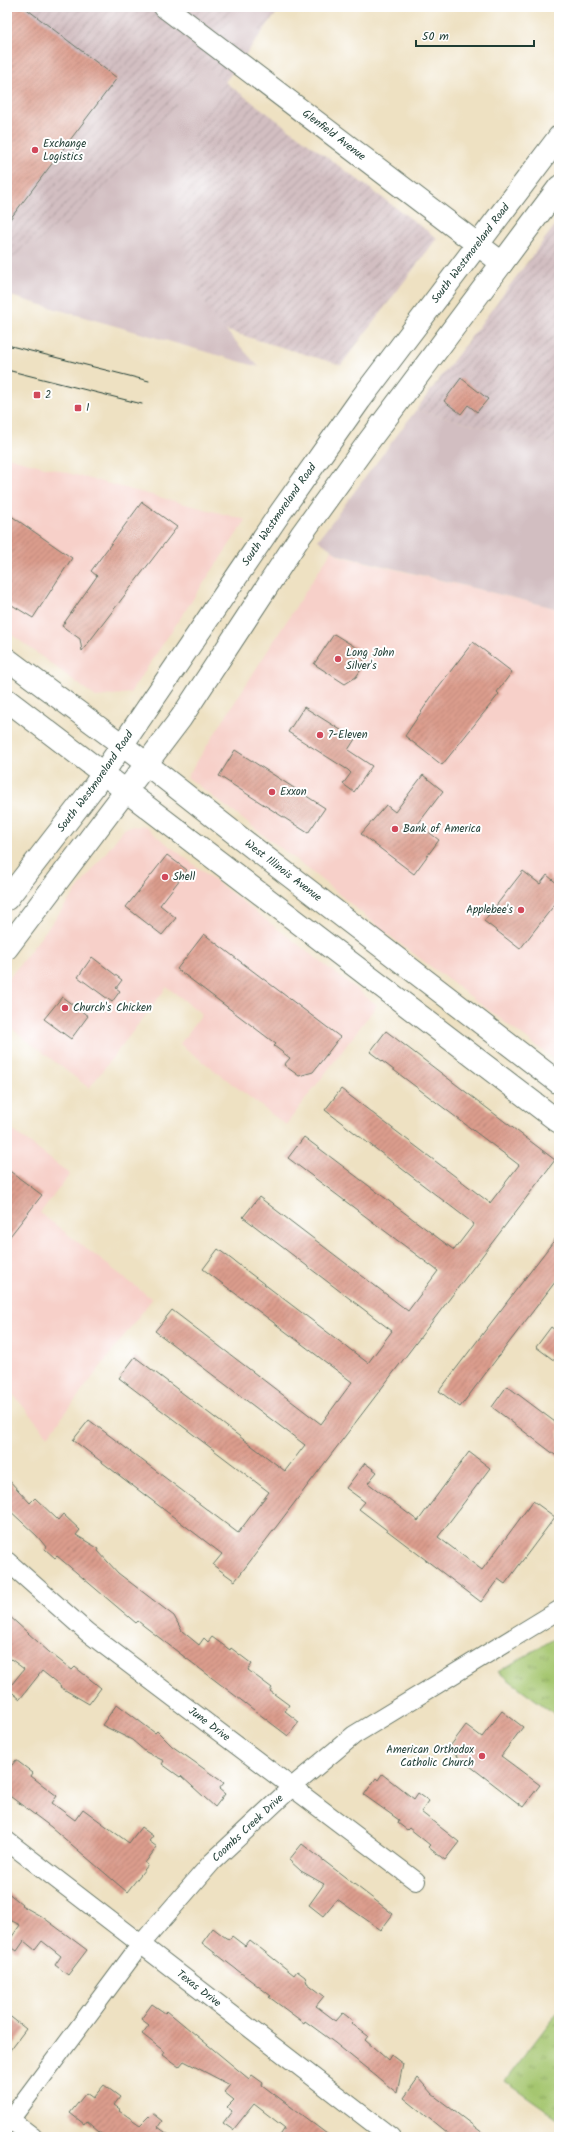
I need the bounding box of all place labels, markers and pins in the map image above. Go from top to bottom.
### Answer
place label: Exchange Logistics [43,135,86,166]
marker: Exchange Logistics [30,145,40,155]
place label: 2 [45,386,51,404]
marker: 2 [32,390,42,400]
place label: 1 [86,399,89,417]
marker: 1 [73,403,83,413]
place label: Long John Silver's [346,644,395,675]
marker: Long John Silver's [333,654,343,664]
place label: 7-Eleven [328,726,368,744]
marker: 7-Eleven [315,730,325,740]
place label: Exxon [280,783,307,801]
marker: Exxon [267,787,277,797]
place label: Bank of America [403,820,481,838]
marker: Bank of America [390,824,400,834]
place label: Shell [173,868,195,886]
marker: Shell [160,872,170,882]
place label: Applebee's [466,901,513,919]
marker: Applebee's [516,905,526,915]
place label: Church's Chicken [73,999,152,1017]
marker: Church's Chicken [60,1003,70,1013]
place label: American Orthodox Catholic Church [386,1741,474,1772]
marker: American Orthodox Catholic Church [477,1751,487,1761]

